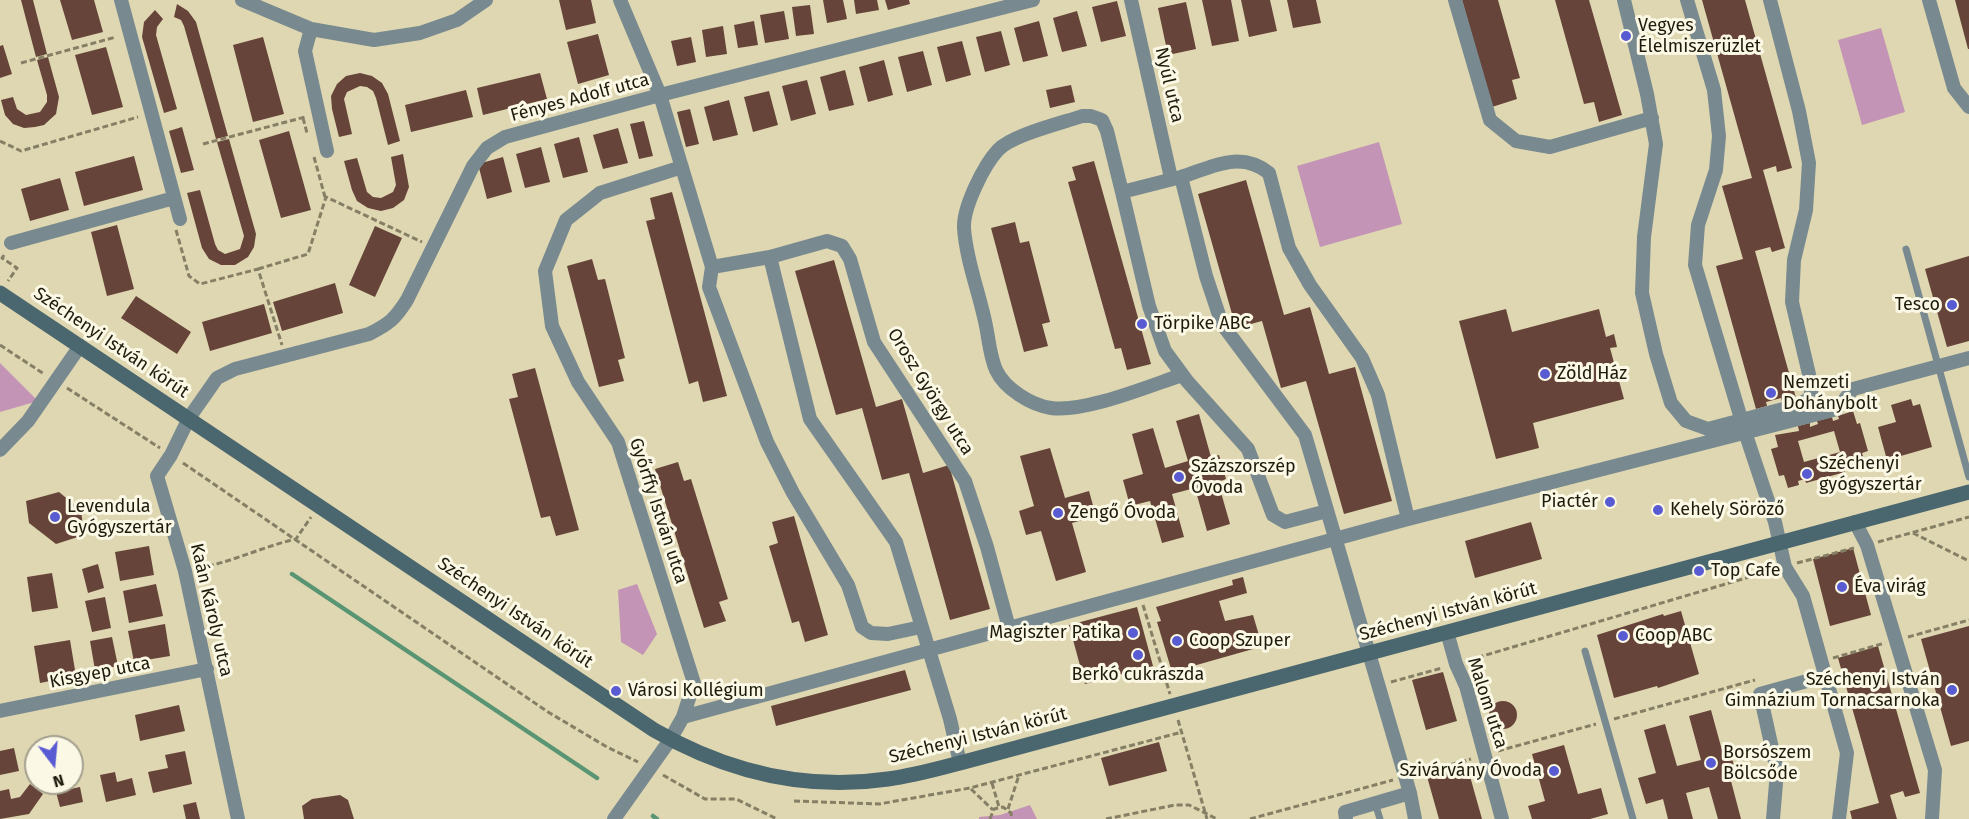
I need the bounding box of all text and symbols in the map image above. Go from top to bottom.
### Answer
place label: Vegyes Élelmiszerüzlet [1638,15,1761,57]
marker: Vegyes Élelmiszerüzlet [1619,29,1633,43]
street label: Nyúl utca [1150,45,1188,125]
street label: Fényes Adolf utca [508,69,652,127]
street label: Széchenyi István körút [29,283,193,403]
place label: Tesco [1895,294,1940,316]
marker: Tesco [1945,298,1959,312]
place label: Törpike ABC [1154,313,1251,335]
marker: Törpike ABC [1135,317,1149,331]
street label: Orosz György utca [882,325,978,459]
place label: Zöld Ház [1557,363,1627,385]
marker: Zöld Ház [1538,367,1552,381]
place label: Nemzeti Dohánybolt [1783,372,1878,415]
marker: Nemzeti Dohánybolt [1764,386,1778,400]
street label: Győrffy István utca [624,435,692,587]
place label: Széchenyi gyógyszertár [1819,453,1922,496]
place label: Százszorszép Óvoda [1191,456,1296,498]
marker: Széchenyi gyógyszertár [1800,467,1814,481]
marker: Százszorszép Óvoda [1172,470,1186,484]
place label: Piactér [1541,491,1598,513]
marker: Piactér [1603,495,1617,509]
place label: Levendula Gyógyszertár [67,496,172,538]
place label: Kehely Söröző [1670,499,1785,521]
place label: Zengő Óvoda [1070,502,1176,524]
marker: Kehely Söröző [1651,503,1665,517]
marker: Zengő Óvoda [1051,506,1065,520]
marker: Levendula Gyógyszertár [48,510,62,524]
street label: Kaán Károly utca [185,541,237,679]
street label: Széchenyi István körút [433,553,597,673]
place label: Top Cafe [1711,560,1781,582]
marker: Top Cafe [1692,564,1706,578]
place label: Éva virág [1854,576,1926,598]
street label: Széchenyi István körút [1357,578,1539,646]
marker: Éva virág [1835,580,1849,594]
place label: Magiszter Patika [989,622,1121,644]
place label: Coop ABC [1635,625,1713,647]
marker: Magiszter Patika [1126,626,1140,640]
marker: Coop ABC [1616,629,1630,643]
place label: Coop Szuper [1189,630,1290,652]
marker: Coop Szuper [1170,634,1184,648]
marker: Berkó cukrászda [1131,648,1145,662]
street label: Kisgyep utca [48,653,152,693]
street label: Malom utca [1462,655,1512,751]
place label: Berkó cukrászda [1072,664,1204,686]
place label: Széchenyi István Gimnázium Tornacsarnoka [1725,669,1940,712]
place label: Városi Kollégium [628,680,764,702]
marker: Széchenyi István Gimnázium Tornacsarnoka [1945,683,1959,697]
marker: Városi Kollégium [609,684,623,698]
street label: Széchenyi István körút [887,703,1069,769]
north arrow [24,735,84,795]
place label: Borsószem Bölcsőde [1723,742,1811,784]
marker: Borsószem Bölcsőde [1704,756,1718,770]
place label: Szivárvány Óvoda [1399,760,1542,782]
marker: Szivárvány Óvoda [1547,764,1561,778]
text: N [51,770,66,791]

